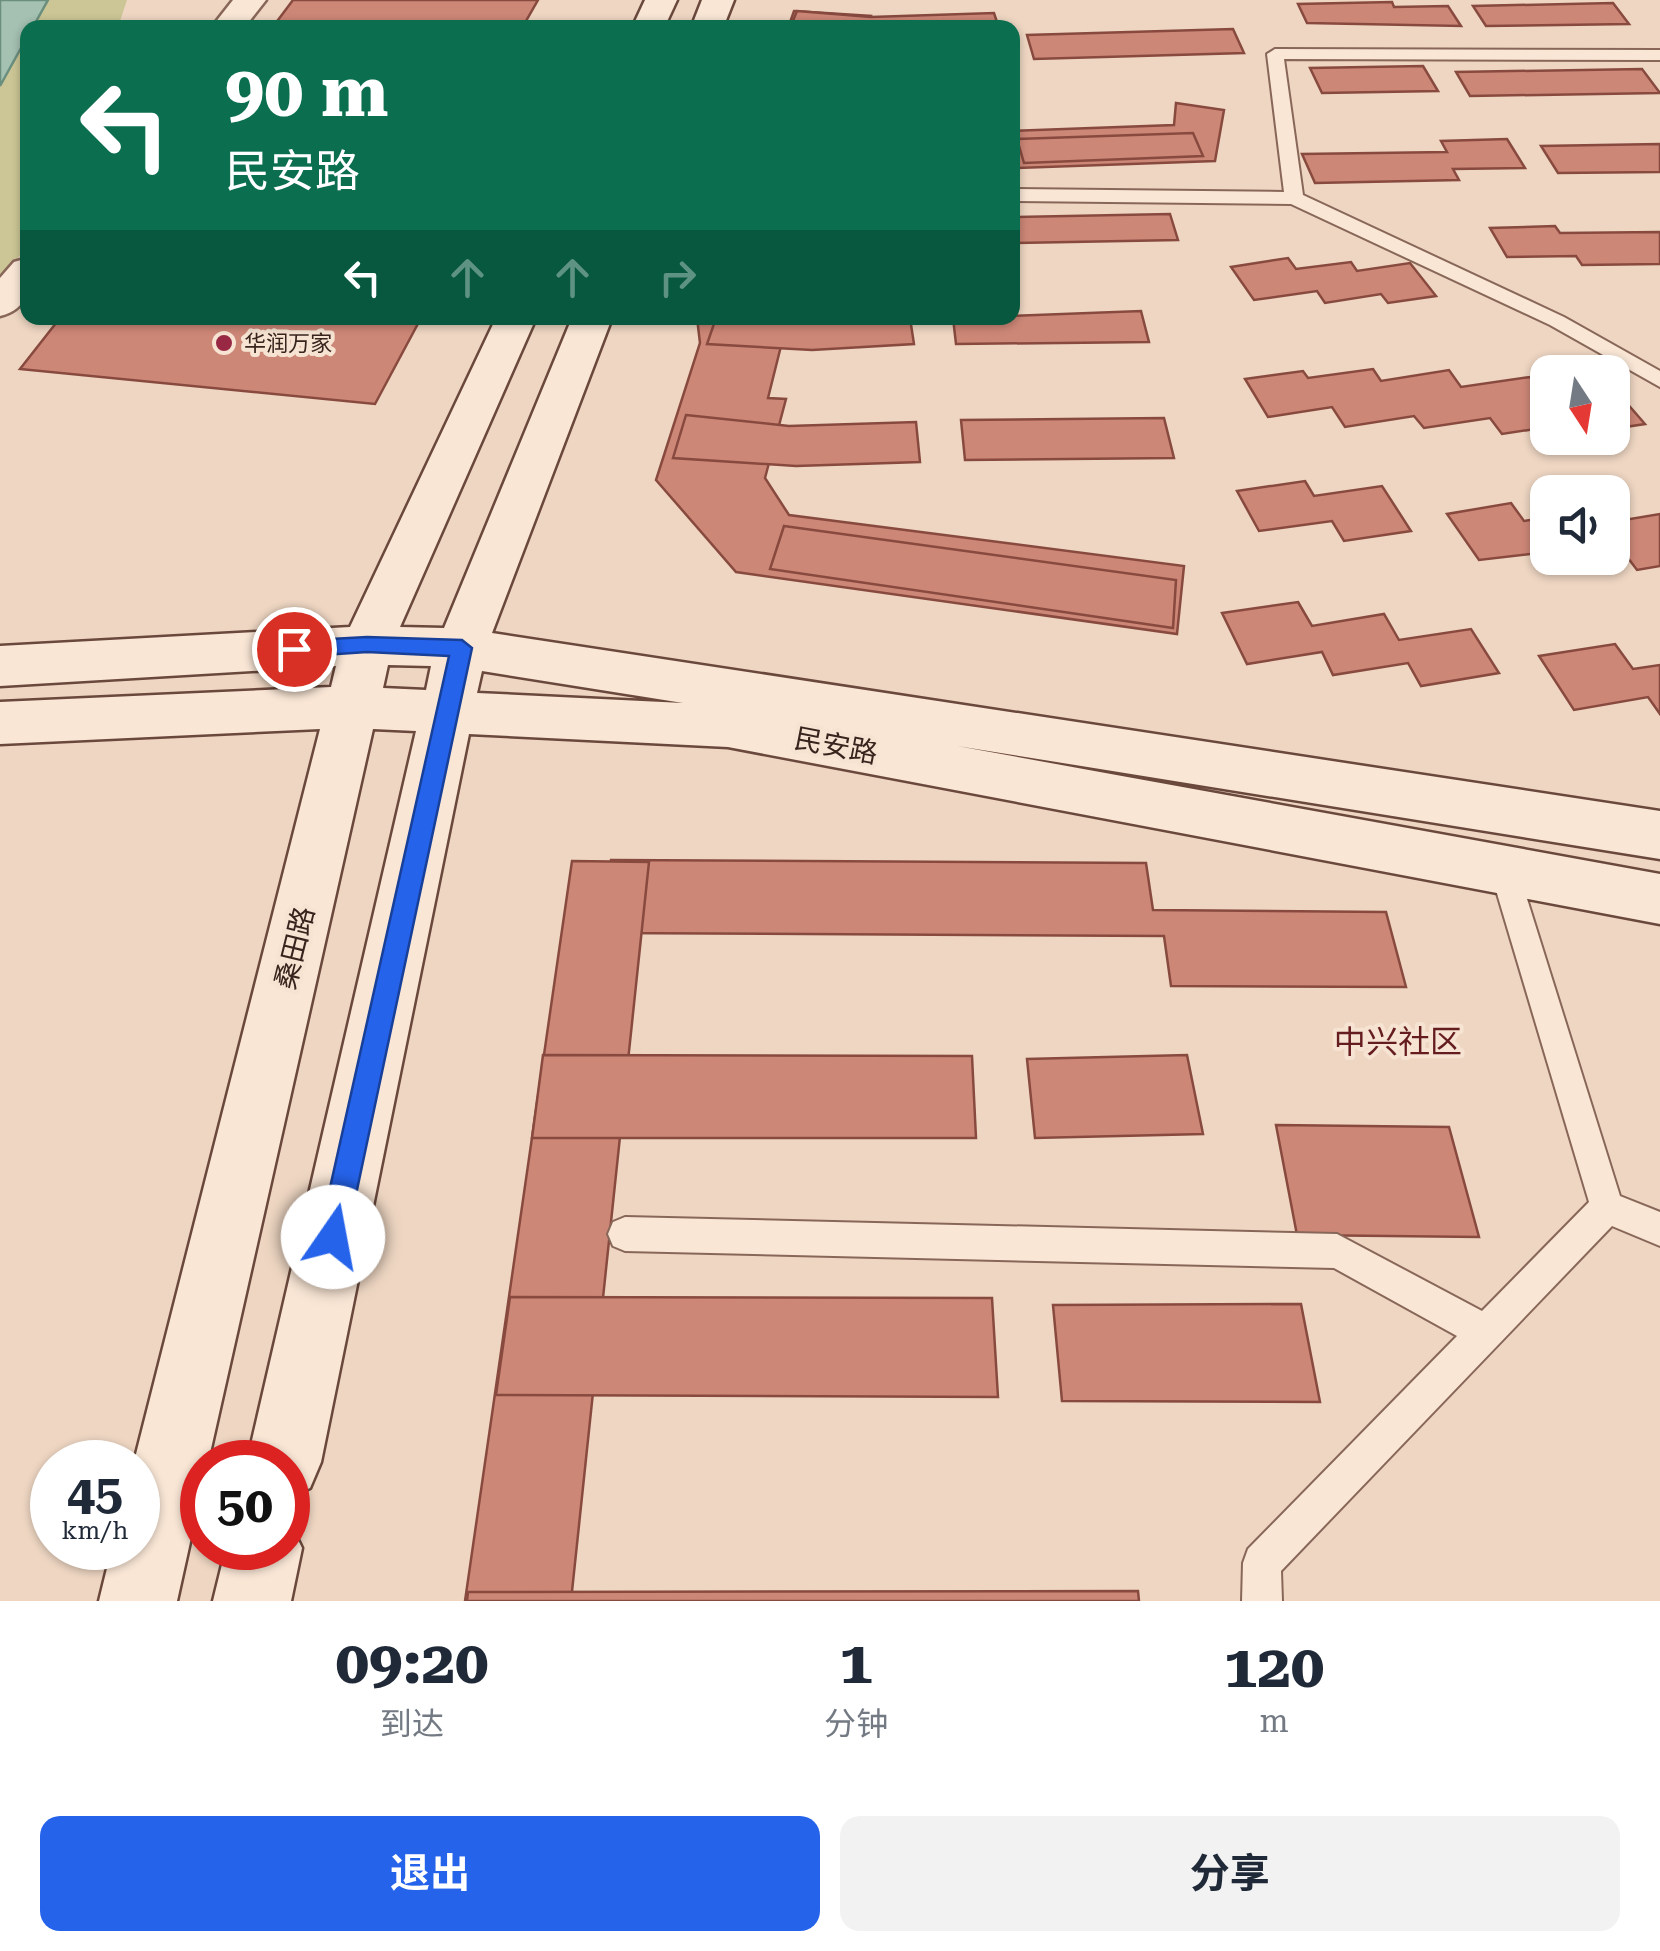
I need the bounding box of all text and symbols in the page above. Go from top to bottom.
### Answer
text: 90 m [225,51,389,133]
icon: left [60,60,190,190]
text: 民安路 [225,145,360,198]
icon: left [335,250,390,305]
icon: ahead [440,250,495,305]
icon: ahead [545,250,600,305]
icon: right [650,250,705,305]
place label: 华润万家 [244,331,332,356]
marker: 华润万家 [213,332,235,354]
north arrow [1530,355,1630,455]
map controls [1530,355,1630,575]
button: sound [1530,475,1630,575]
pin [252,607,337,692]
icon: arrive [267,622,322,677]
street label: 民安路 [792,722,880,770]
street label: 桑田路 [269,903,321,993]
district label: 中兴社区 [1334,1023,1462,1061]
position arrow [281,1185,385,1289]
speed limit sign: 50 [180,1440,310,1570]
text: 45 [67,1464,123,1522]
text: km/h [62,1516,128,1545]
text: 09:20 [335,1627,489,1698]
text: 1 [839,1627,873,1698]
text: 120 [1224,1631,1324,1702]
text: m [1259,1702,1289,1740]
text: 到达 [380,1705,444,1743]
text: 分钟 [824,1705,888,1743]
button: 退出 [40,1816,820,1931]
button: 分享 [840,1816,1620,1931]

